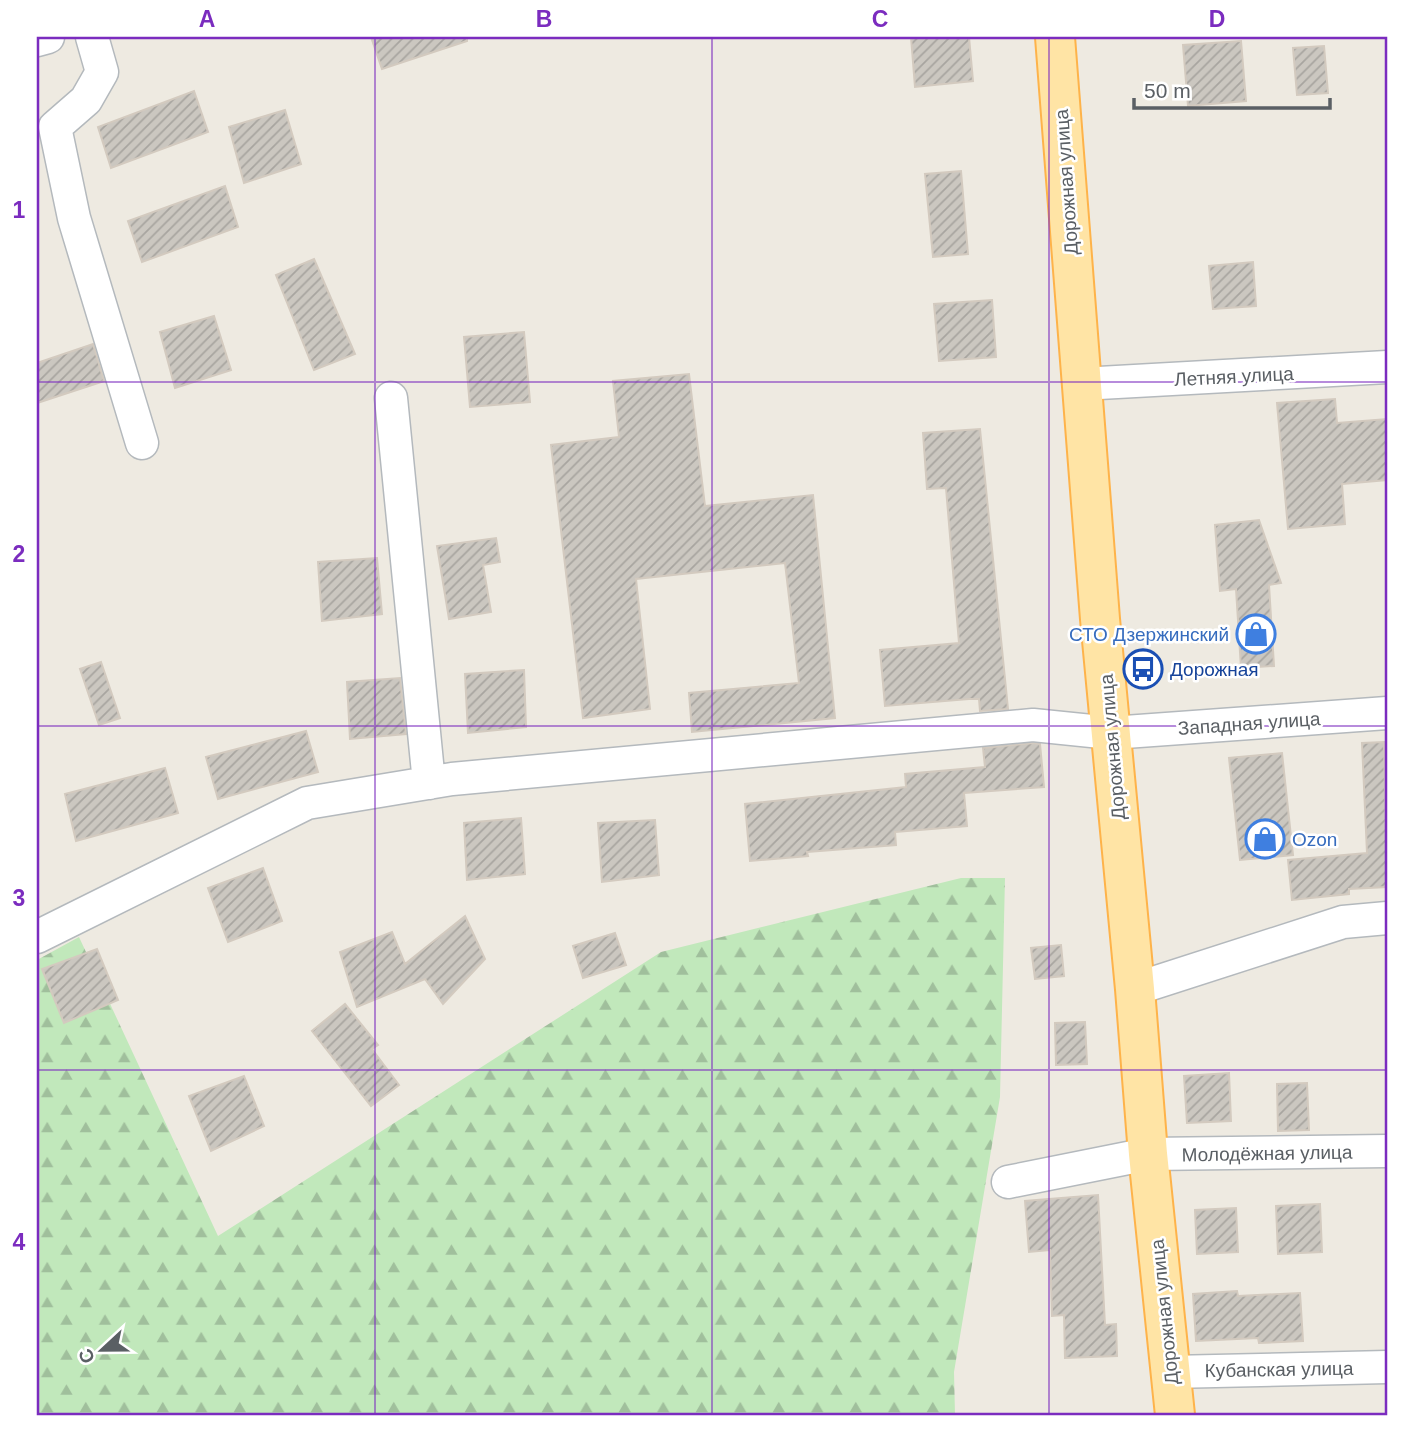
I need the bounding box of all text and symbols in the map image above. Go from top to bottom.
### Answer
text: A [199,6,215,32]
text: B [536,6,552,32]
text: C [872,6,888,32]
text: D [1209,6,1225,32]
scale bar [1134,66,1330,110]
text: 50 m [1144,79,1191,102]
street label: Дорожная улица [1051,108,1082,256]
text: 1 [13,197,26,223]
street label: Летняя улица [1174,363,1295,390]
text: 2 [13,541,25,567]
shop icon: СТО Дзержинский [1235,613,1277,655]
place label: СТО Дзержинский [1069,624,1229,645]
bus stop icon: Дорожная [1122,648,1164,690]
place label: Дорожная [1170,659,1259,680]
street label: Дорожная улица [1096,673,1129,821]
street label: Западная улица [1177,708,1321,739]
shop icon: Ozon [1244,818,1286,860]
place label: Ozon [1292,829,1337,850]
text: 3 [13,885,25,911]
street label: Молодёжная улица [1181,1142,1353,1165]
text: 4 [13,1229,26,1255]
street label: Дорожная улица [1146,1238,1183,1386]
north arrow [66,1316,136,1386]
text: С [74,1346,99,1366]
street label: Кубанская улица [1204,1358,1354,1381]

